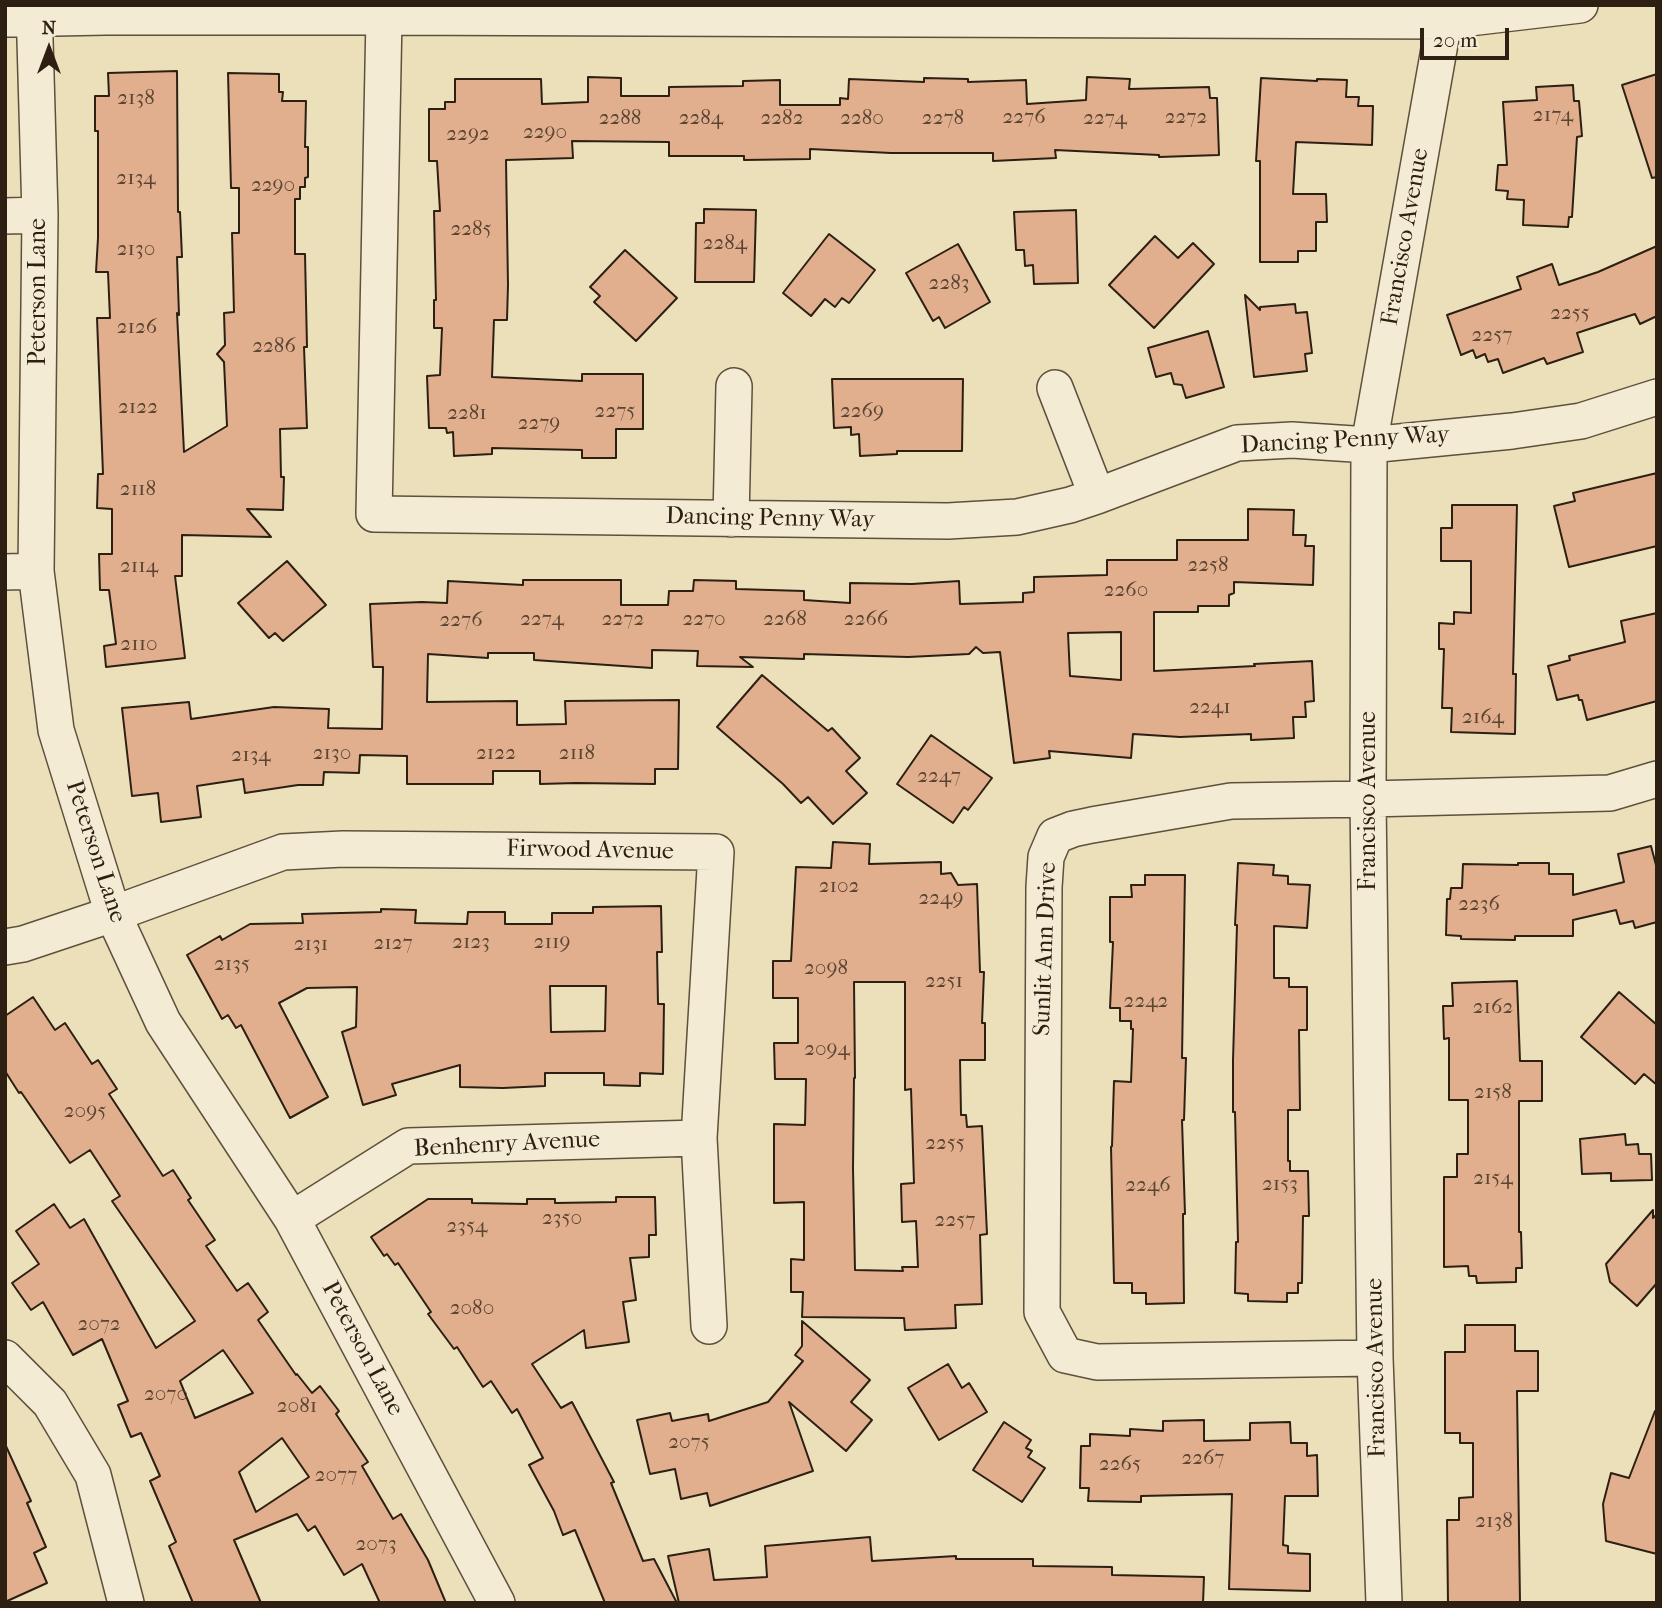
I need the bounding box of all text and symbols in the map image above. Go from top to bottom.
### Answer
north arrow [14,14,84,84]
scale bar [1424,14,1513,58]
text: N [42,17,56,39]
text: 20 m [1433,28,1477,52]
house number: 2138 [117,86,155,112]
house number: 2174 [1533,103,1573,129]
house number: 2276 [1002,105,1046,131]
house number: 2272 [1165,105,1207,131]
house number: 2288 [599,106,641,132]
house number: 2284 [679,106,723,132]
house number: 2282 [761,106,803,132]
house number: 2280 [840,106,884,132]
house number: 2278 [922,106,964,132]
house number: 2274 [1083,106,1127,132]
house number: 2290 [523,120,567,146]
house number: 2292 [446,122,490,148]
street label: Francisco Avenue [1376,146,1436,328]
house number: 2134 [116,166,156,192]
house number: 2290 [251,173,295,199]
house number: 2285 [450,217,492,243]
street label: Peterson Lane [25,218,53,366]
house number: 2284 [703,231,747,257]
house number: 2130 [117,237,155,263]
house number: 2283 [929,271,969,297]
house number: 2255 [1550,301,1590,327]
house number: 2126 [117,315,157,341]
house number: 2257 [1472,323,1512,349]
house number: 2286 [252,334,296,360]
house number: 2122 [118,395,158,421]
house number: 2275 [595,399,635,425]
house number: 2269 [840,399,884,425]
house number: 2281 [447,401,487,427]
house number: 2279 [518,411,560,437]
street label: Dancing Penny Way [1240,421,1450,461]
house number: 2118 [120,477,156,503]
street label: Dancing Penny Way [665,503,875,535]
house number: 2258 [1187,553,1229,579]
house number: 2114 [120,554,158,580]
house number: 2260 [1104,578,1148,604]
house number: 2274 [520,607,564,633]
house number: 2272 [602,607,644,633]
house number: 2270 [682,607,726,633]
house number: 2268 [763,607,807,633]
house number: 2266 [844,607,888,633]
house number: 2276 [439,608,483,634]
house number: 2110 [120,632,158,658]
house number: 2241 [1189,695,1231,721]
house number: 2164 [1462,705,1504,731]
street label: Francisco Avenue [1355,711,1383,891]
house number: 2130 [313,741,351,767]
house number: 2122 [476,741,516,767]
house number: 2118 [559,741,595,767]
house number: 2134 [231,743,271,769]
house number: 2247 [917,764,961,790]
street label: Peterson Lane [58,777,132,927]
street label: Firwood Avenue [506,835,674,867]
street label: Sunlit Ann Drive [1029,861,1063,1037]
house number: 2102 [819,874,859,900]
house number: 2249 [918,886,964,912]
house number: 2236 [1458,892,1500,918]
house number: 2123 [452,930,490,956]
house number: 2119 [534,930,570,956]
house number: 2127 [373,931,413,957]
house number: 2131 [294,932,328,958]
house number: 2135 [214,952,250,978]
house number: 2098 [804,956,848,982]
house number: 2251 [925,969,963,995]
house number: 2242 [1124,989,1168,1015]
house number: 2162 [1473,995,1513,1021]
house number: 2094 [804,1037,850,1063]
house number: 2158 [1474,1080,1512,1106]
house number: 2095 [64,1099,106,1125]
street label: Benhenry Avenue [413,1126,601,1164]
house number: 2255 [925,1131,965,1157]
house number: 2154 [1473,1166,1513,1192]
house number: 2153 [1262,1172,1298,1198]
house number: 2246 [1125,1173,1171,1199]
house number: 2350 [542,1206,582,1232]
house number: 2257 [935,1208,975,1234]
house number: 2354 [447,1214,487,1240]
street label: Peterson Lane [315,1277,409,1421]
street label: Francisco Avenue [1361,1278,1393,1458]
house number: 2080 [450,1296,494,1322]
house number: 2072 [77,1312,121,1338]
house number: 2070 [144,1382,188,1408]
house number: 2081 [277,1394,317,1420]
house number: 2075 [668,1430,710,1456]
house number: 2267 [1182,1446,1224,1472]
house number: 2265 [1099,1452,1141,1478]
house number: 2077 [315,1463,357,1489]
house number: 2138 [1475,1509,1513,1535]
house number: 2073 [355,1532,397,1558]

